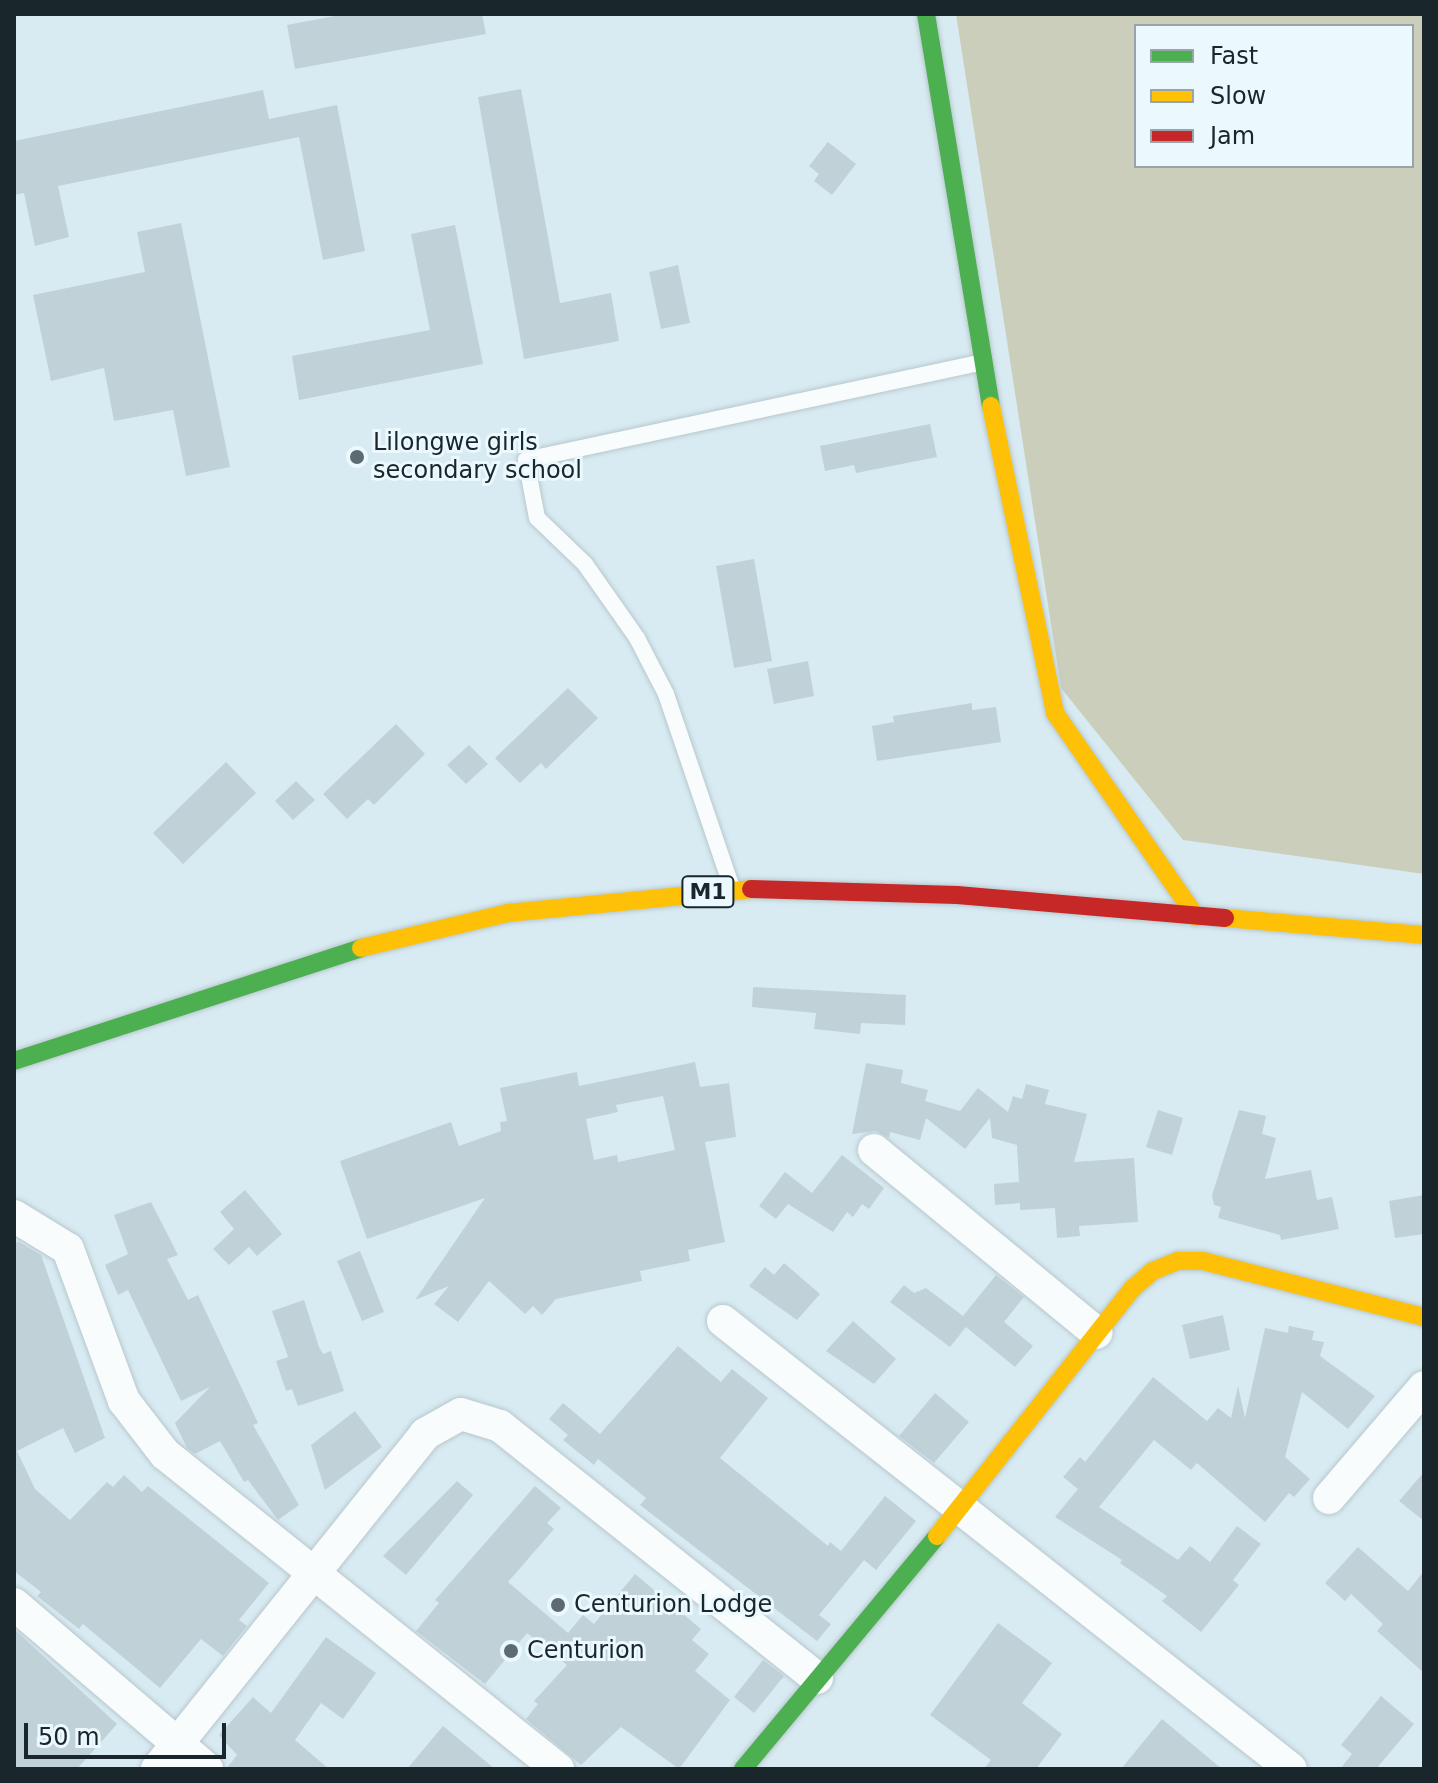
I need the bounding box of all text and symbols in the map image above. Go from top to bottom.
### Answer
legend [1134,24,1414,168]
text: Fast [1210,42,1258,70]
text: Slow [1210,82,1266,110]
text: Jam [1210,122,1255,150]
place label: Lilongwe girls secondary school [373,429,582,485]
marker: Lilongwe girls secondary school [348,448,366,466]
road number: M1 [680,874,736,910]
place label: Centurion Lodge [574,1591,772,1619]
marker: Centurion Lodge [549,1596,567,1614]
place label: Centurion [527,1637,645,1665]
marker: Centurion [502,1642,520,1660]
scale bar [28,1707,230,1757]
text: 50 m [38,1723,100,1751]

